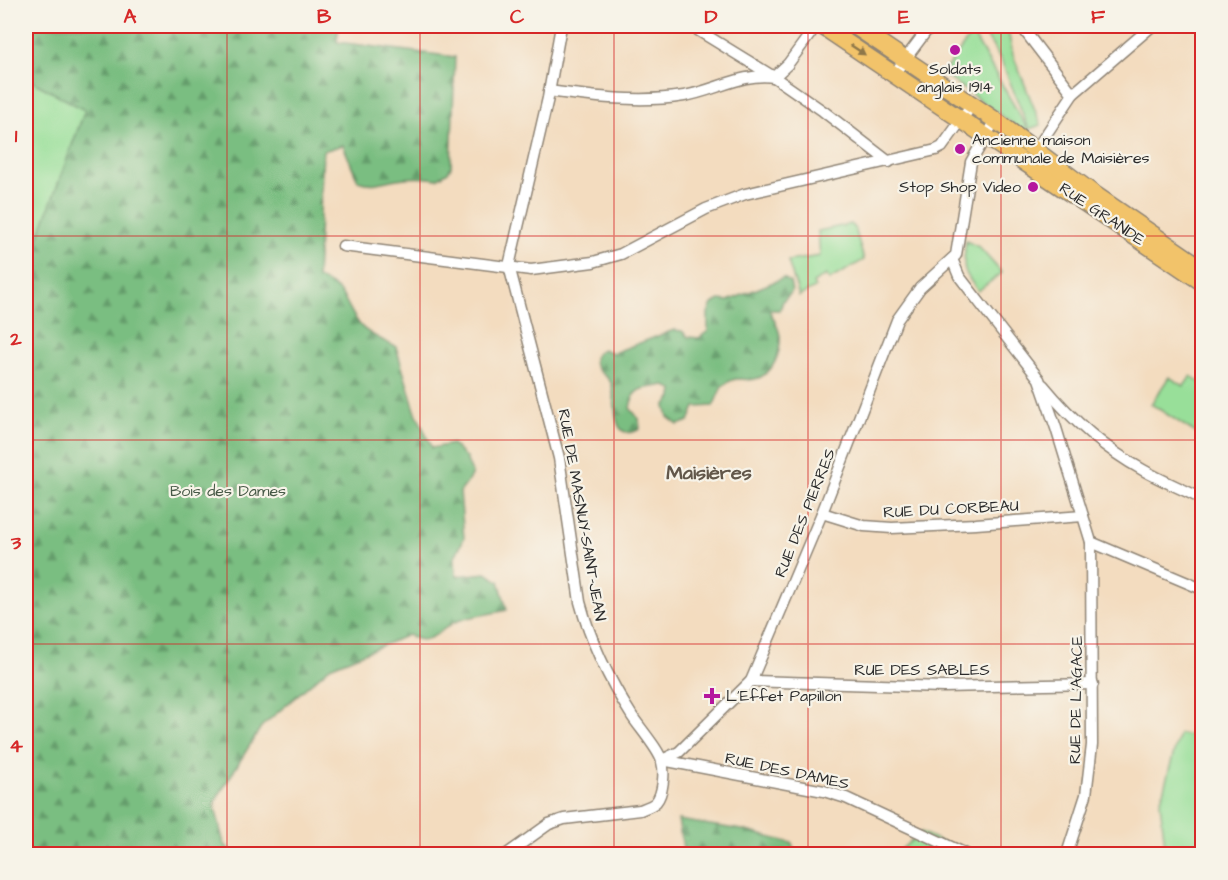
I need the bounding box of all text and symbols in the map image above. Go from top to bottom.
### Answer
text: A [124,3,137,31]
text: B [317,3,332,31]
text: C [510,3,525,31]
text: D [705,3,718,31]
text: E [898,3,910,31]
text: F [1091,3,1106,31]
marker: Soldats anglais 1914 [948,43,962,57]
one-way arrow [850,44,866,55]
place label: Soldats anglais 1914 [917,58,993,99]
text: 1 [15,122,18,150]
place label: Ancienne maison communale de Maisières [972,129,1150,169]
marker: Ancienne maison communale de Maisières [953,142,967,156]
place label: Stop Shop Video [899,176,1021,198]
street label: RUE GRANDE [1055,177,1150,251]
marker: Stop Shop Video [1026,180,1040,194]
text: 2 [9,325,22,353]
street label: RUE DE MASNUY-SAINT-JEAN [553,407,611,623]
street label: RUE DES PIERRES [769,445,841,581]
district label: Maisières [666,459,752,487]
park label: Bois des Dames [170,480,286,502]
street label: RUE DU CORBEAU [883,494,1019,524]
text: 3 [10,529,22,557]
street label: RUE DE L'AGACE [1064,635,1088,764]
street label: RUE DES SABLES [854,659,990,681]
place label: L’Effet Papillon [726,685,841,707]
marker: L’Effet Papillon [703,687,721,705]
text: 4 [9,732,23,760]
street label: RUE DES DAMES [723,747,851,795]

